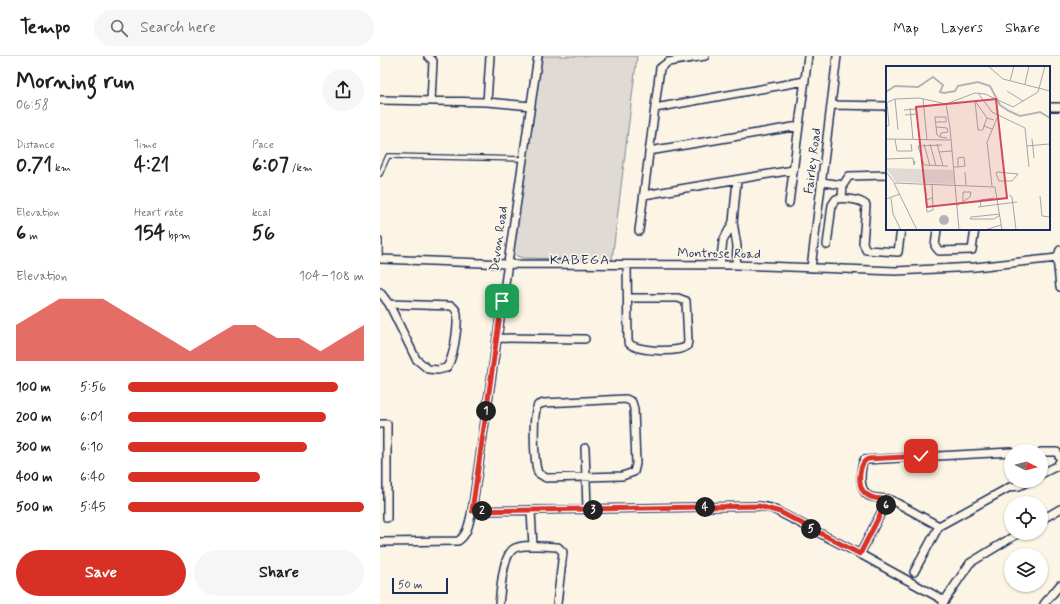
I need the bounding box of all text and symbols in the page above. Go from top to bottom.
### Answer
search box [94,10,374,46]
text: Tempo [20,15,70,40]
icon: search [108,17,130,39]
text: Search here [140,18,216,38]
text: Map [893,19,919,37]
text: Layers [941,19,983,37]
text: Share [1005,19,1040,37]
inset map [886,66,1050,230]
text: Morning run [16,68,135,96]
button: share [322,69,364,111]
text: 06:58 [16,97,49,114]
street label: Fairley Road [801,127,825,195]
text: Distance [16,138,55,152]
text: Time [134,138,157,152]
text: Pace [252,138,274,152]
text: 0.71 [16,152,52,179]
text: 4:21 [134,152,169,179]
text: 6:07 [252,152,289,179]
text: km [52,161,71,175]
text: /km [289,161,313,175]
street label: Devon Road [486,205,512,273]
text: Elevation [16,206,59,220]
text: Heart rate [134,206,183,220]
text: kcal [252,206,270,220]
text: 6 [16,220,26,247]
text: 154 [134,220,165,247]
text: 56 [252,220,275,247]
text: m [26,229,38,243]
text: bpm [165,229,191,243]
street label: Montrose Road [677,245,761,263]
district label: KABEGA [550,251,610,269]
text: Elevation [16,268,67,285]
text: 104–108 m [299,268,364,285]
pin [485,284,519,318]
icon: arrive [491,290,513,312]
text: 100 m [16,379,51,396]
text: 5:56 [80,379,106,396]
pin: 1 [476,401,496,421]
text: 1 [484,404,488,418]
text: 200 m [16,409,51,426]
text: 6:01 [80,409,103,426]
text: 300 m [16,439,51,456]
text: 6:10 [80,439,103,456]
pin [904,439,938,473]
north arrow [1004,444,1048,488]
map controls [1004,444,1048,592]
icon: check [910,445,932,467]
text: 400 m [16,469,53,486]
text: 6:40 [80,469,105,486]
pin: 6 [876,495,896,515]
button: locate [1004,496,1048,540]
pin: 4 [695,497,715,517]
text: 6 [883,498,889,512]
text: 500 m [16,499,53,516]
text: 5:45 [80,499,106,516]
pin: 3 [583,500,603,520]
text: 4 [702,500,708,514]
pin: 2 [472,501,492,521]
text: 3 [591,503,595,517]
text: 2 [479,504,485,518]
pin: 5 [801,519,821,539]
text: 5 [808,522,814,536]
button: layers [1004,548,1048,592]
button: Save [16,550,186,596]
button: Share [194,550,364,596]
scale bar [392,576,448,595]
text: 50 m [398,578,423,592]

